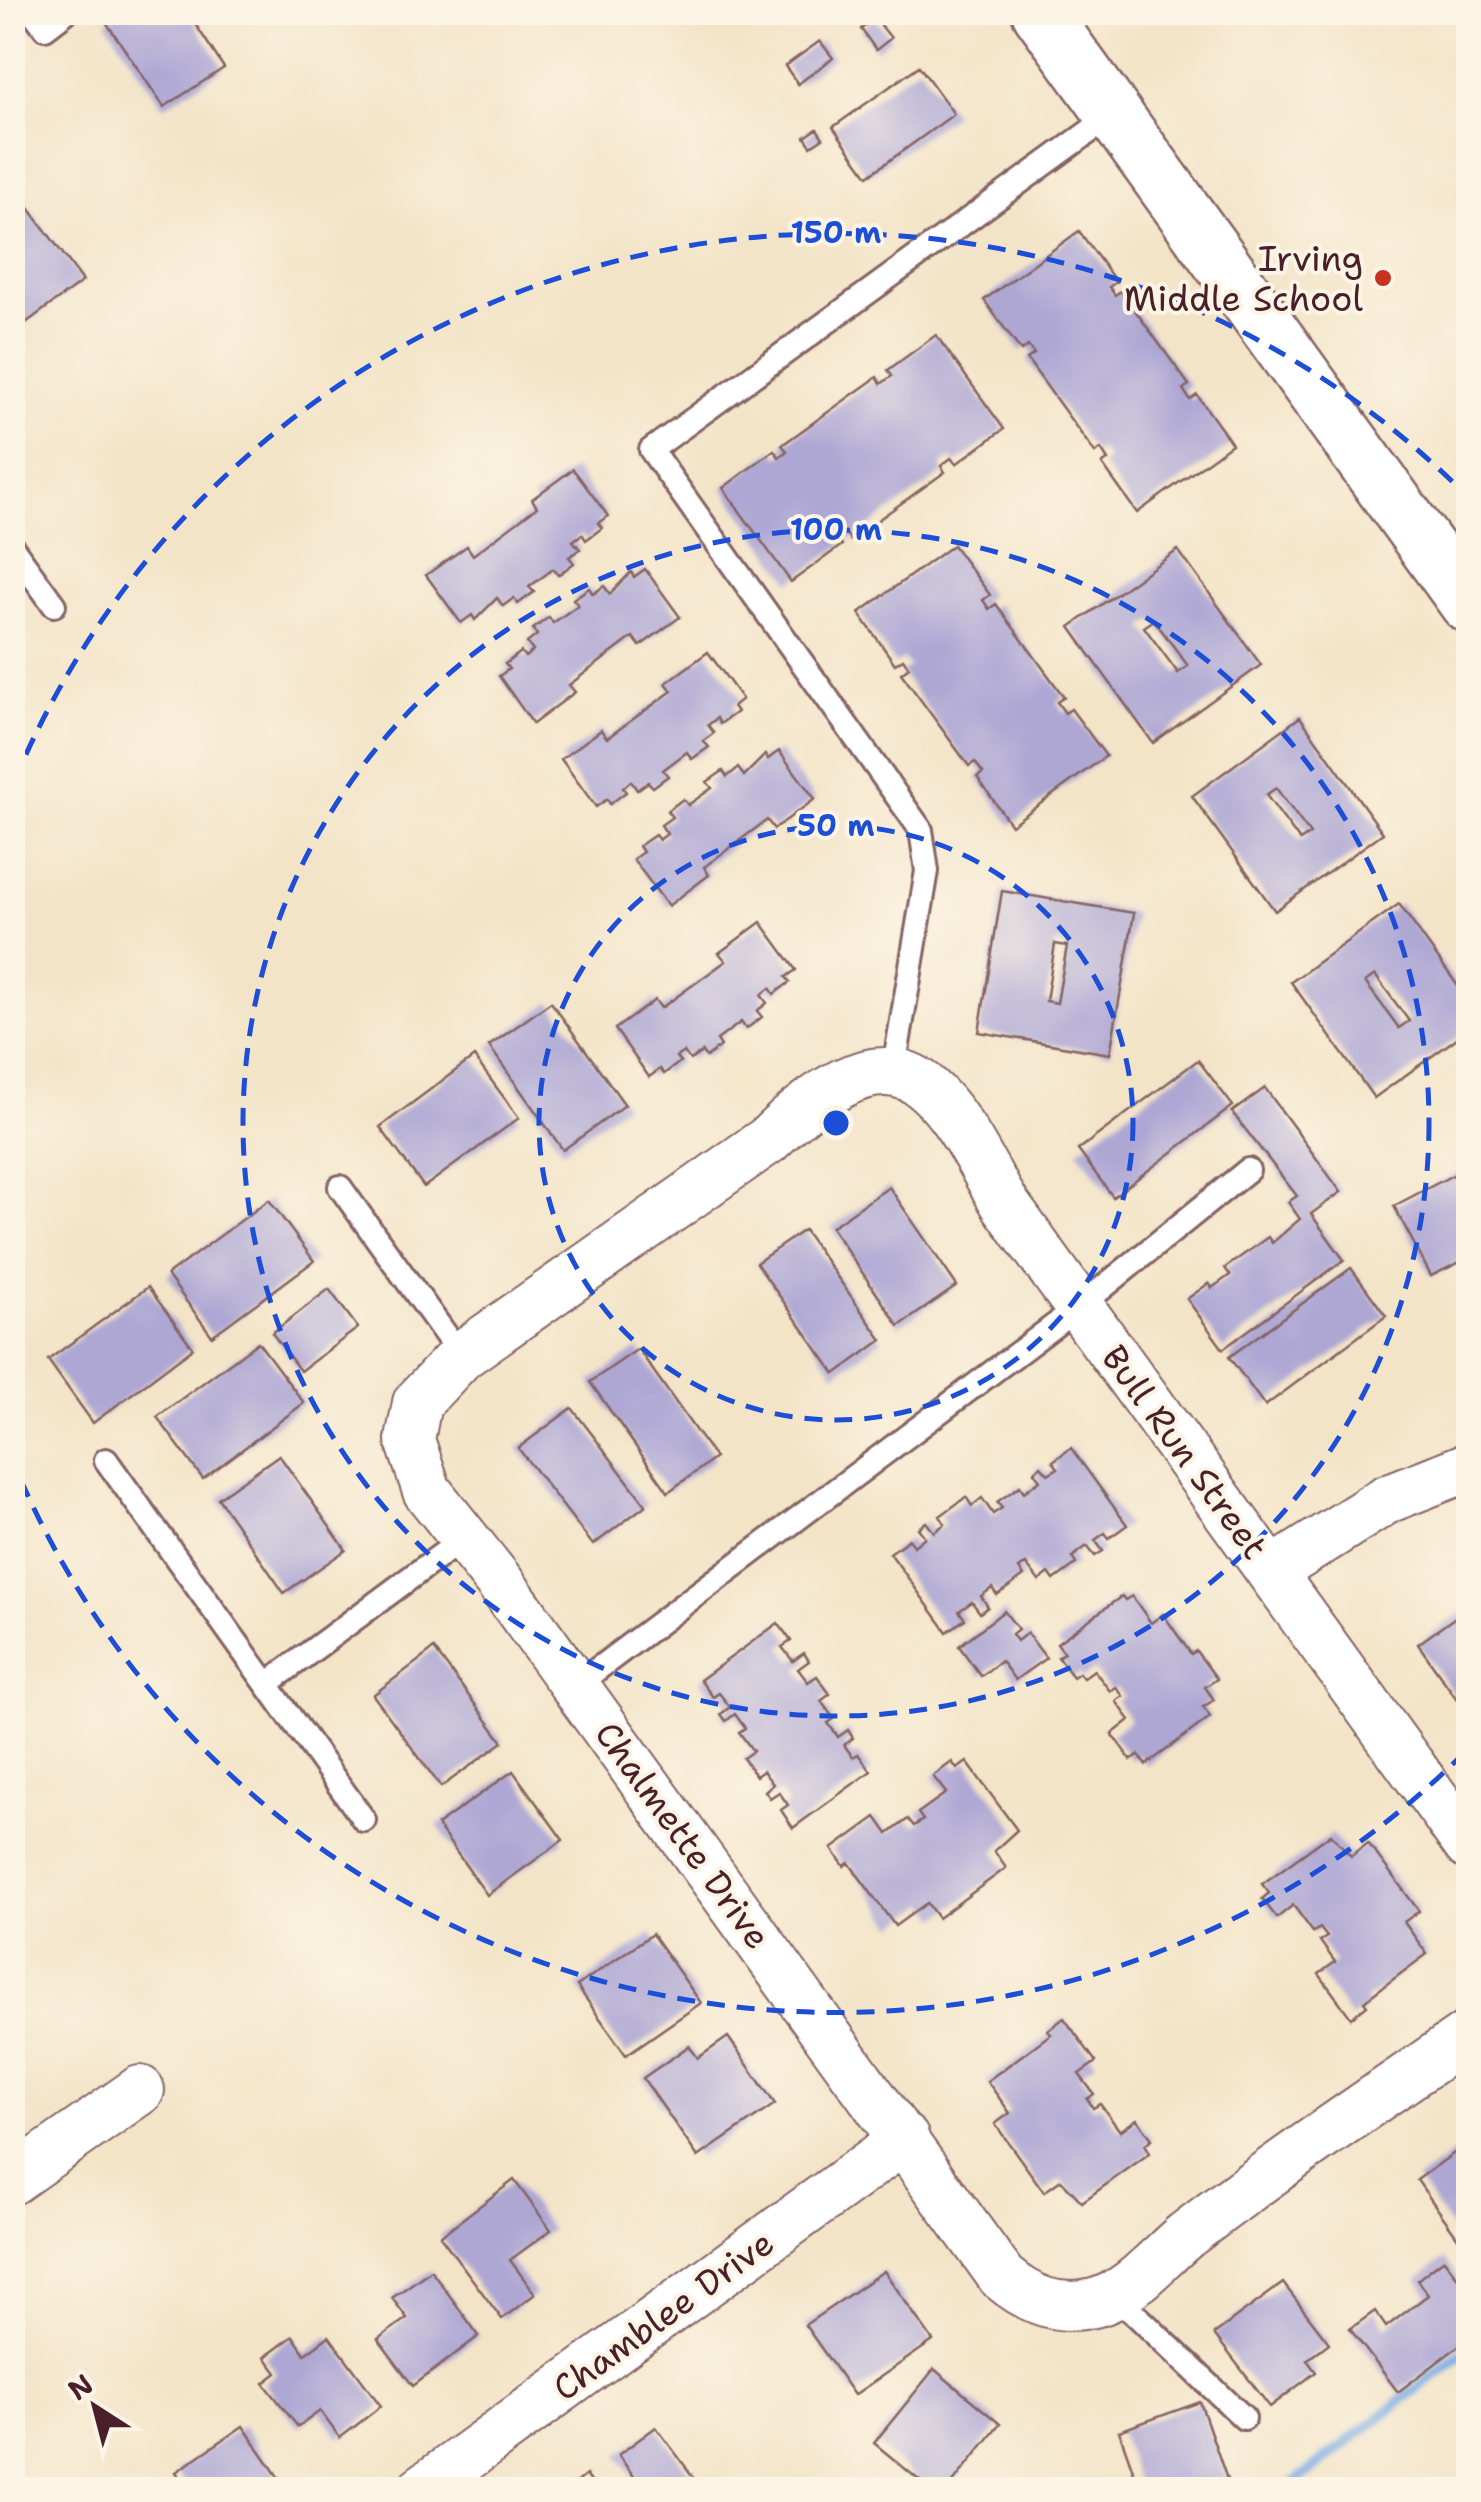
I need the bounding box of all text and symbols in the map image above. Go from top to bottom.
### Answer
text: 150 m [791,212,881,253]
place label: Irving Middle School [1124,235,1363,322]
marker: Irving Middle School [1372,267,1394,289]
text: 100 m [790,509,882,550]
text: 50 m [797,805,875,846]
centre of rings [818,1105,854,1141]
street label: Bull Run Street [1091,1336,1279,1568]
street label: Chalmette Drive [585,1712,781,1958]
street label: Chamblee Drive [543,2219,783,2411]
north arrow [45,2357,145,2457]
text: N [60,2365,100,2409]

